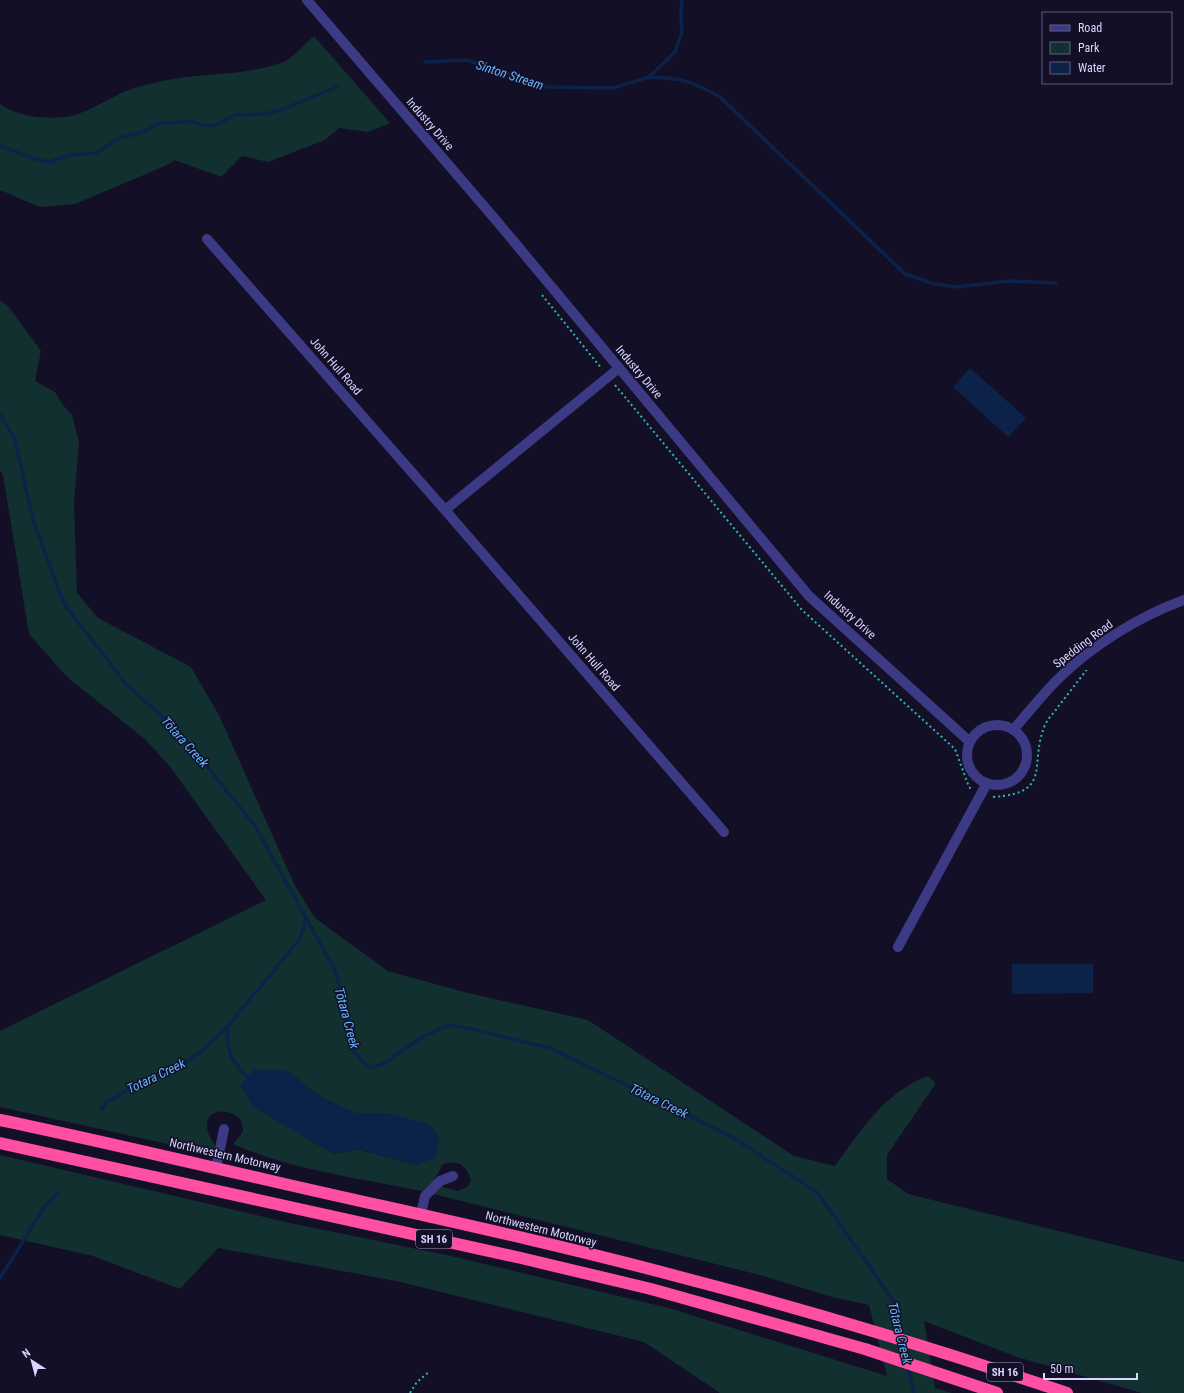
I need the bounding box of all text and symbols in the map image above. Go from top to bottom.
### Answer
legend [1042,12,1172,84]
text: Road [1078,21,1102,35]
text: Park [1078,41,1100,55]
water label: Sinton Stream [474,57,546,93]
text: Water [1078,61,1106,75]
street label: Industry Drive [403,95,457,153]
street label: John Hull Road [307,334,365,398]
street label: Industry Drive [613,343,666,402]
street label: Industry Drive [821,588,879,642]
street label: Spedding Road [1050,617,1116,671]
street label: John Hull Road [565,630,623,694]
water label: Tōtara Creek [158,714,212,771]
water label: Tōtara Creek [332,986,362,1051]
water label: Totara Creek [124,1055,188,1097]
water label: Tōtara Creek [627,1080,691,1122]
street label: Northwestern Motorway [168,1135,282,1175]
street label: Northwestern Motorway [484,1208,598,1250]
road number: SH 16 [416,1230,452,1248]
water label: Tōtara Creek [885,1301,915,1366]
north arrow [12,1341,52,1381]
text: N [20,1346,33,1361]
scale bar [1044,1355,1137,1381]
text: 50 m [1050,1362,1074,1376]
road number: SH 16 [987,1363,1023,1381]

